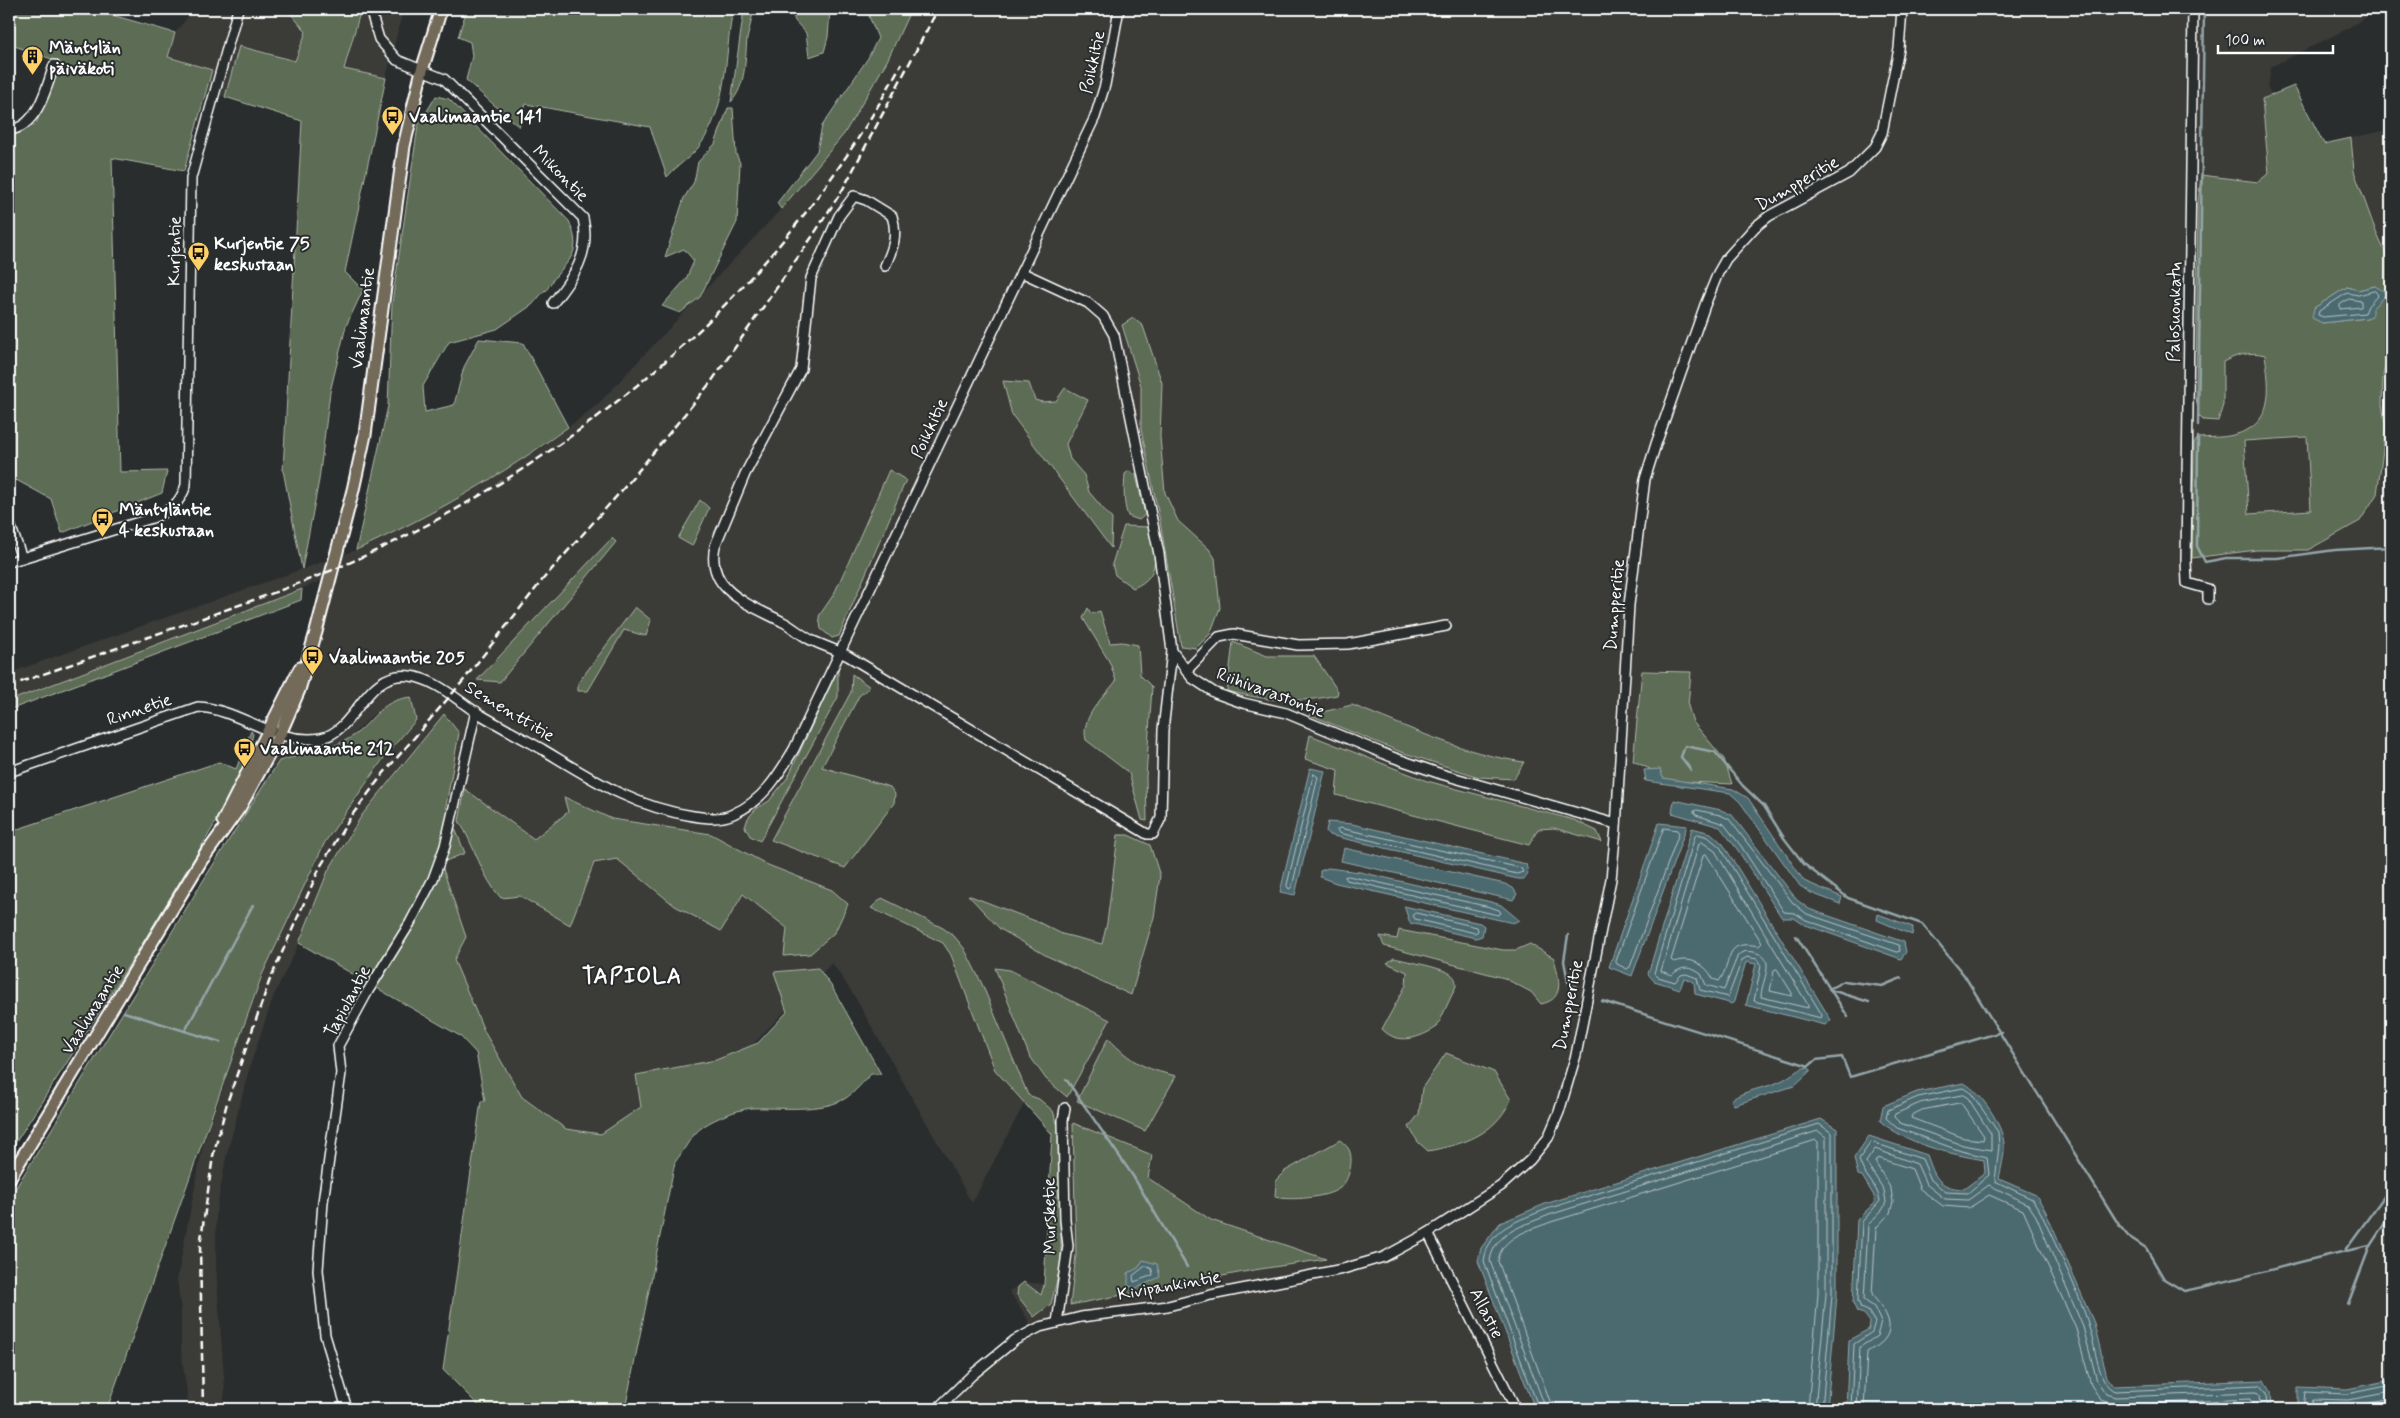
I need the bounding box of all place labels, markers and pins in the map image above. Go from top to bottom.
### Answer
place label: Mäntylän päiväkoti [49,36,121,81]
building icon: Mäntylän päiväkoti [21,45,45,76]
bus stop icon: Vaalimaantie 141 [381,104,405,135]
place label: Vaalimaantie 141 [409,105,542,129]
place label: Kurjentie 75 keskustaan [214,232,310,277]
bus stop icon: Kurjentie 75 keskustaan [186,241,210,272]
place label: Mäntyläntie 4 keskustaan [119,498,214,543]
bus stop icon: Mäntyläntie 4 keskustaan [91,507,115,538]
bus stop icon: Vaalimaantie 205 [301,645,325,676]
place label: Vaalimaantie 205 [329,646,465,670]
bus stop icon: Vaalimaantie 212 [232,736,256,767]
place label: Vaalimaantie 212 [260,737,395,761]

